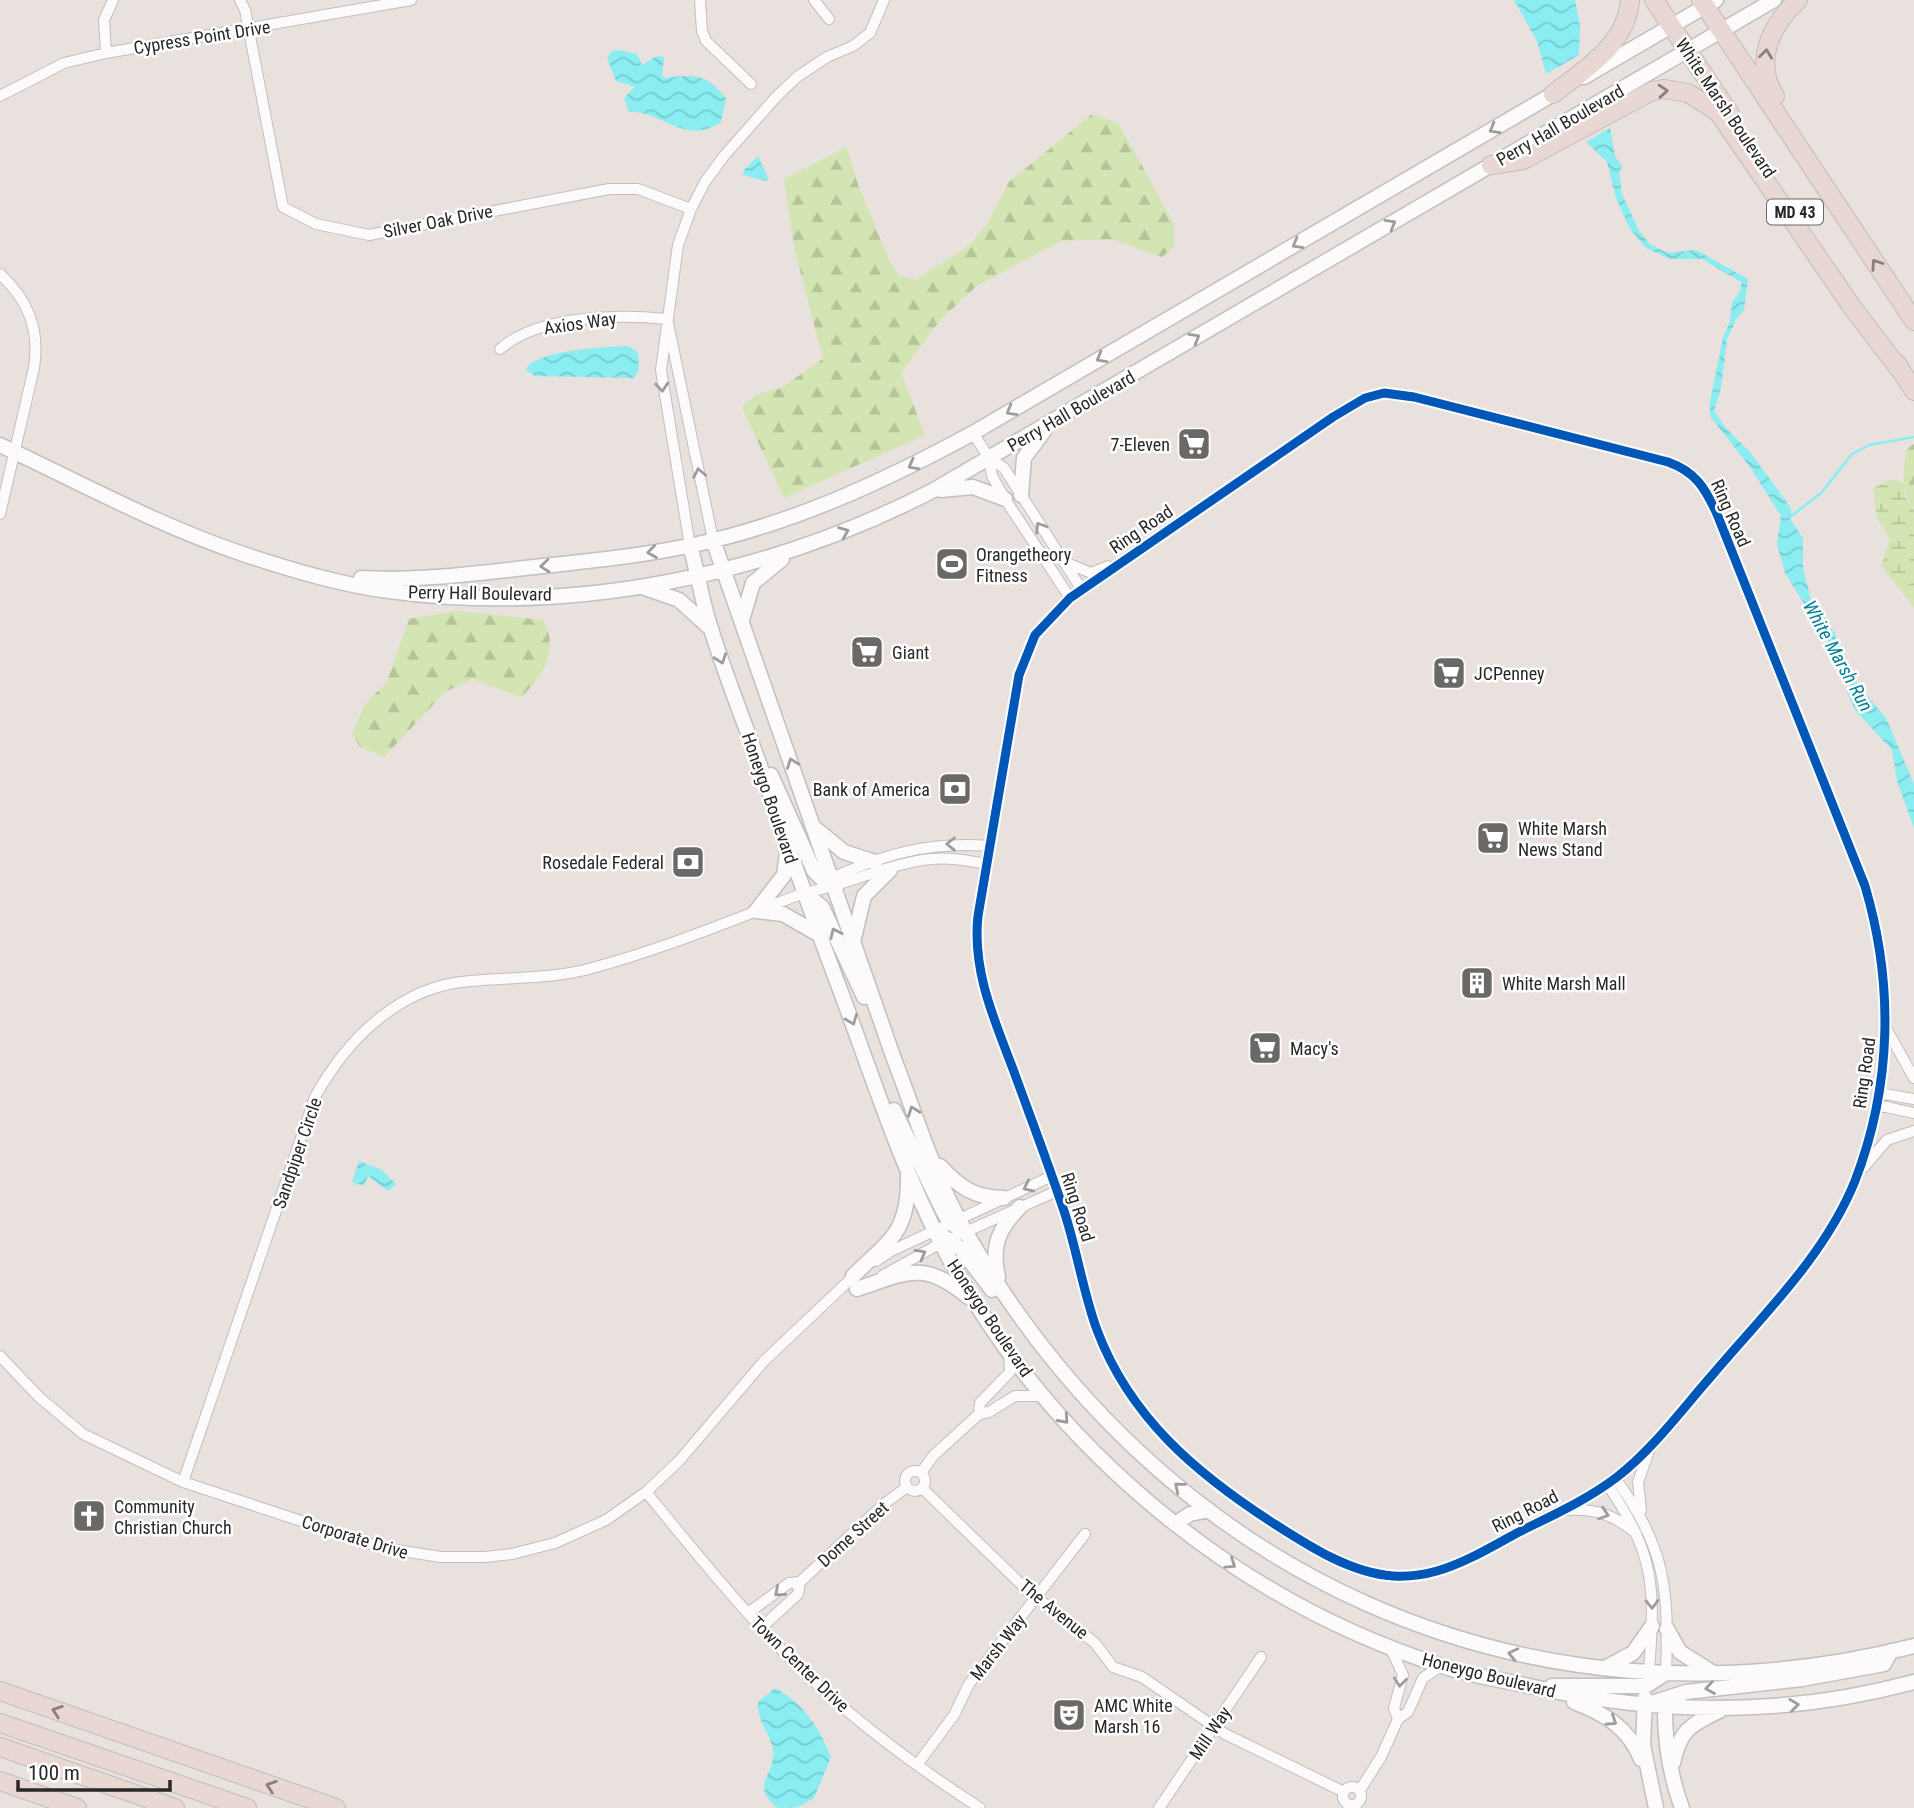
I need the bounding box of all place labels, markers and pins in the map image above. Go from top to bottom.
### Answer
supermarket icon: 7-Eleven [1175,425,1213,463]
place label: 7-Eleven [1111,434,1170,455]
place label: Orangetheory Fitness [976,544,1072,586]
sports icon: Orangetheory Fitness [933,545,971,583]
supermarket icon: Giant [848,633,886,671]
place label: Giant [892,642,929,663]
supermarket icon: JCPenney [1430,654,1468,692]
place label: JCPenney [1474,663,1545,684]
bank icon: Bank of America [936,770,974,808]
place label: Bank of America [813,779,930,800]
place label: White Marsh News Stand [1518,818,1607,860]
supermarket icon: White Marsh News Stand [1474,819,1512,857]
bank icon: Rosedale Federal [669,843,707,881]
place label: Rosedale Federal [542,852,664,873]
building icon: White Marsh Mall [1458,964,1496,1002]
place label: White Marsh Mall [1502,973,1626,994]
supermarket icon: Macy's [1246,1029,1284,1067]
place label: Macy's [1290,1038,1339,1059]
place label: Community Christian Church [114,1496,232,1538]
church icon: Community Christian Church [70,1497,108,1535]
place label: AMC White Marsh 16 [1094,1695,1173,1737]
theatre icon: AMC White Marsh 16 [1050,1696,1088,1734]

